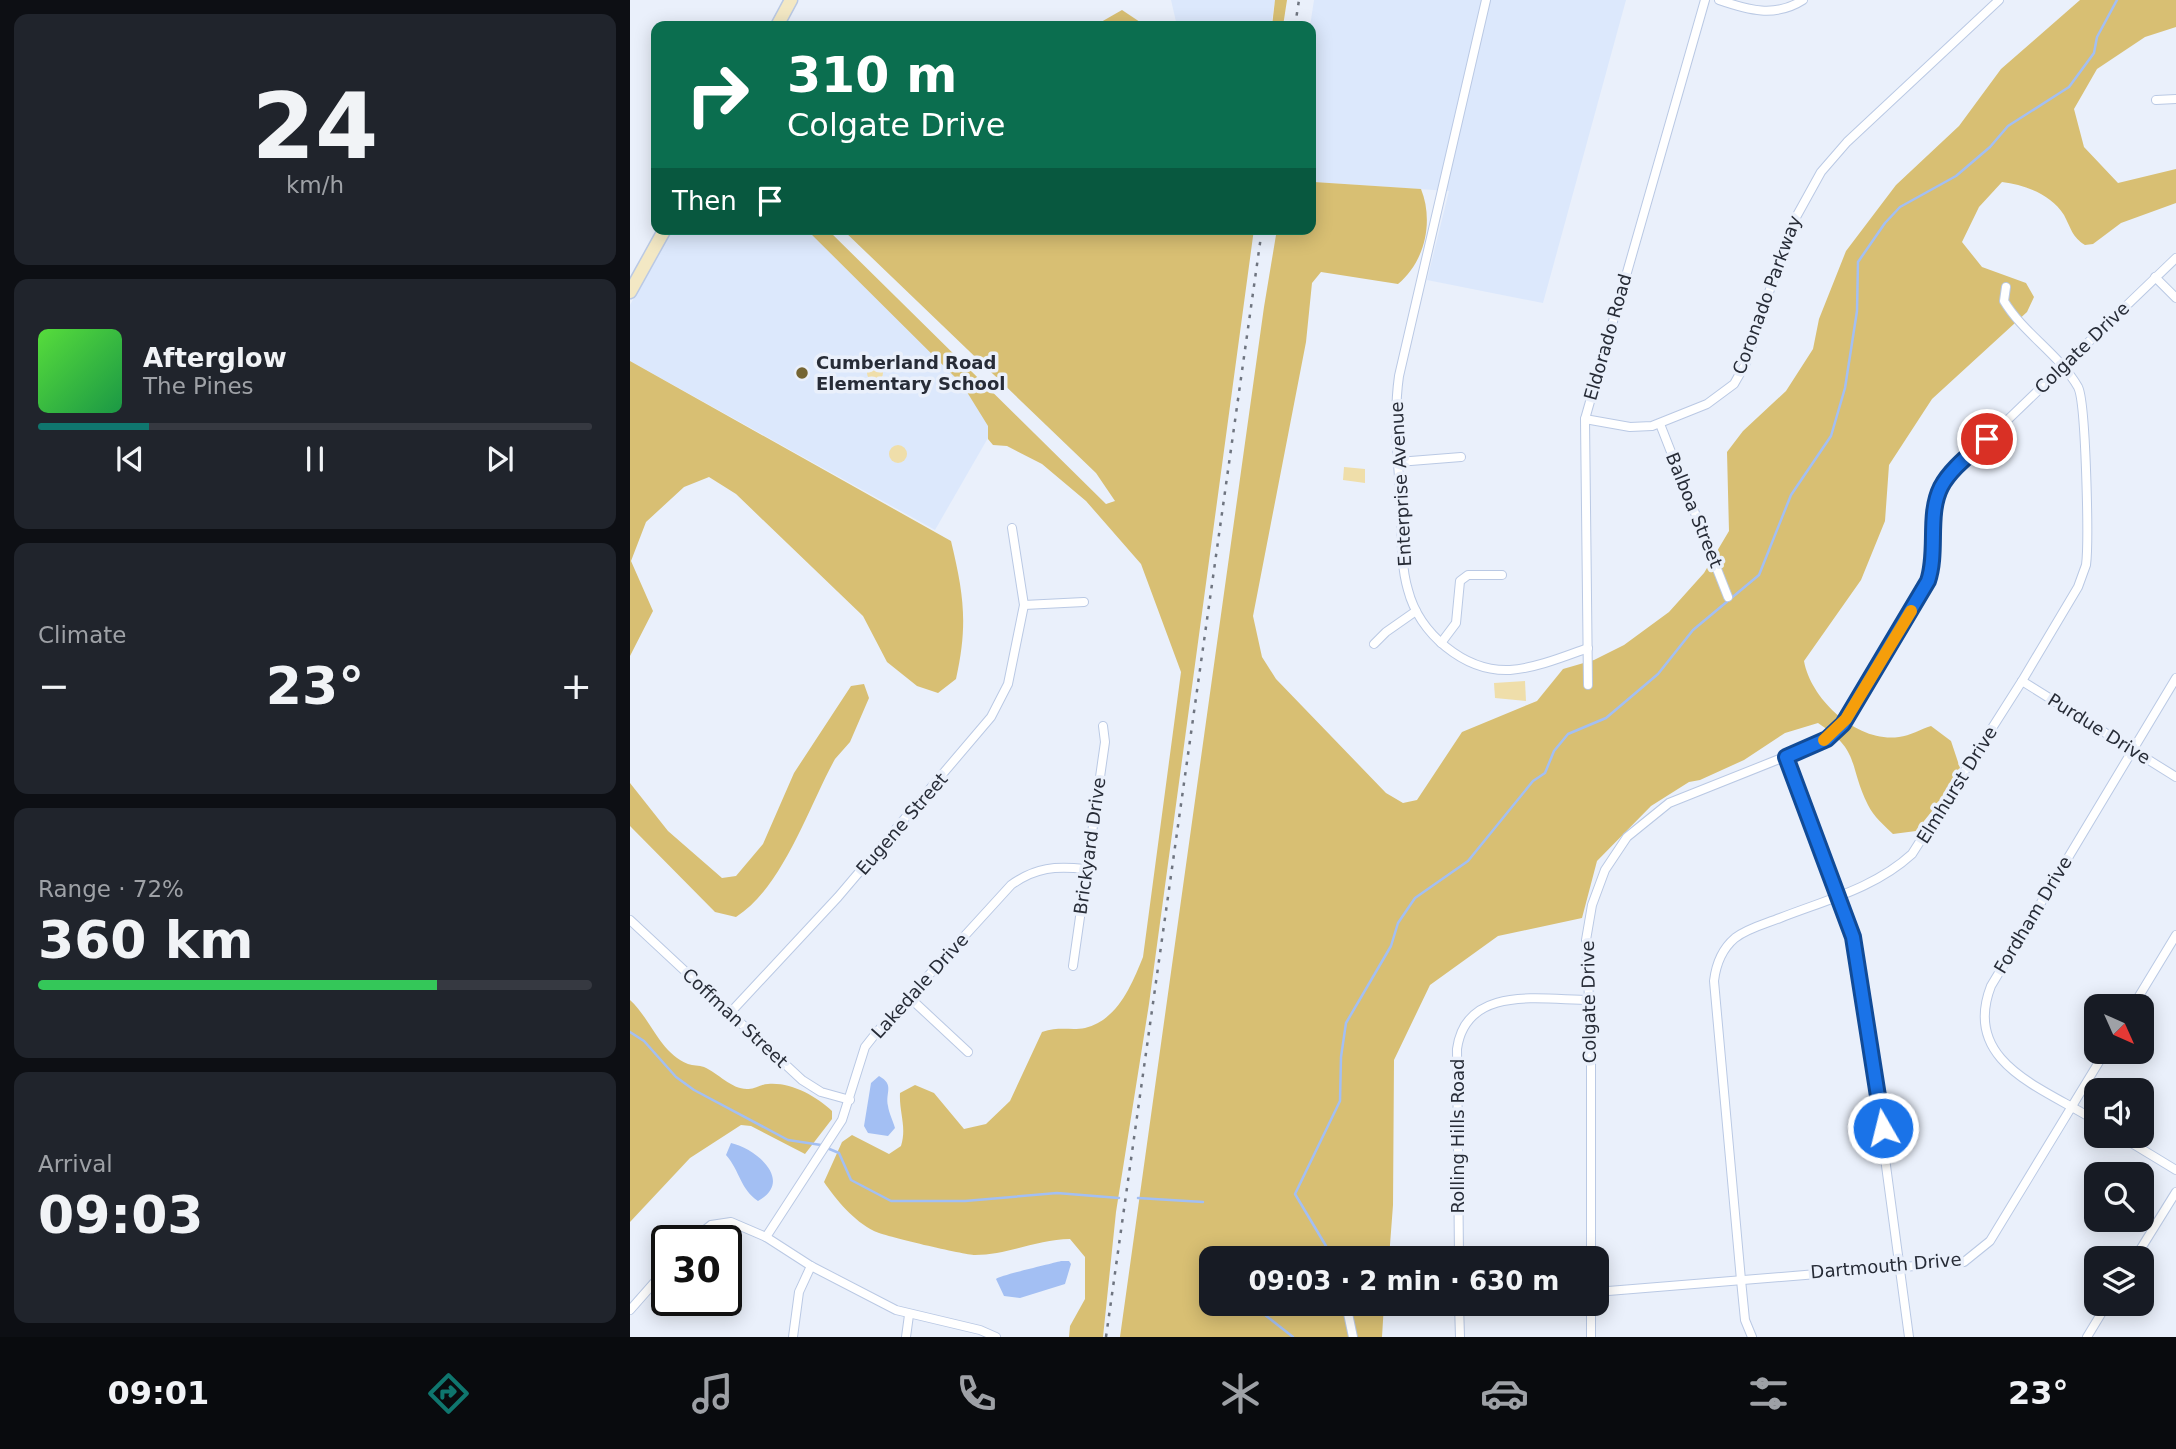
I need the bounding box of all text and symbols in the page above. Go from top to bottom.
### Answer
text: 310 m [787,47,957,104]
icon: right [672,49,763,140]
text: 24 [252,74,378,179]
text: Colgate Drive [787,106,1005,144]
text: km/h [286,172,344,198]
icon: arrive [751,182,789,220]
text: Then [672,186,737,216]
street label: Coronado Parkway [1728,212,1805,377]
street label: Eldorado Road [1579,271,1636,403]
street label: Colgate Drive [2030,297,2133,398]
text: Afterglow [143,343,287,373]
place label: Cumberland Road Elementary School [816,352,1005,394]
marker: Cumberland Road Elementary School [794,365,810,381]
text: The Pines [143,373,254,399]
street label: Enterprise Avenue [1386,401,1415,567]
pin [1957,409,2017,469]
icon: arrive [1968,420,2006,458]
icon: previous [111,440,149,478]
icon: pause [296,440,334,478]
icon: next [481,440,519,478]
street label: Balboa Street [1662,449,1727,570]
text: Climate [38,622,127,648]
text: 23° [266,656,364,716]
text: − [38,664,70,708]
text: + [560,664,592,708]
street label: Purdue Drive [2044,689,2154,768]
street label: Elmhurst Drive [1912,722,2001,847]
street label: Eugene Street [852,768,952,879]
street label: Brickyard Drive [1069,776,1110,916]
street label: Fordham Drive [1989,852,2076,977]
text: Range · 72% [38,876,184,902]
text: 360 km [38,910,253,970]
street label: Lakedale Drive [867,929,972,1043]
street label: Colgate Drive [1577,940,1600,1064]
street label: Coffman Street [678,963,792,1072]
north arrow [2084,994,2154,1064]
map controls [2084,994,2154,1316]
street label: Rolling Hills Road [1447,1058,1468,1214]
button: sound [2084,1078,2154,1148]
position arrow [1846,1091,1920,1165]
text: Arrival [38,1151,113,1177]
button: search [2084,1162,2154,1232]
text: 09:03 [38,1185,204,1245]
speed limit sign: 30 [651,1225,742,1316]
button: layers [2084,1246,2154,1316]
street label: Dartmouth Drive [1810,1248,1962,1283]
text: 09:03 · 2 min · 630 m [1249,1266,1559,1296]
icon: directions [424,1369,473,1418]
icon: music [688,1369,737,1418]
icon: phone [952,1369,1001,1418]
icon: climate [1216,1369,1265,1418]
icon: car [1480,1369,1529,1418]
icon: filters [1744,1369,1793,1418]
text: 09:01 [107,1374,209,1412]
text: 23° [2008,1374,2068,1412]

